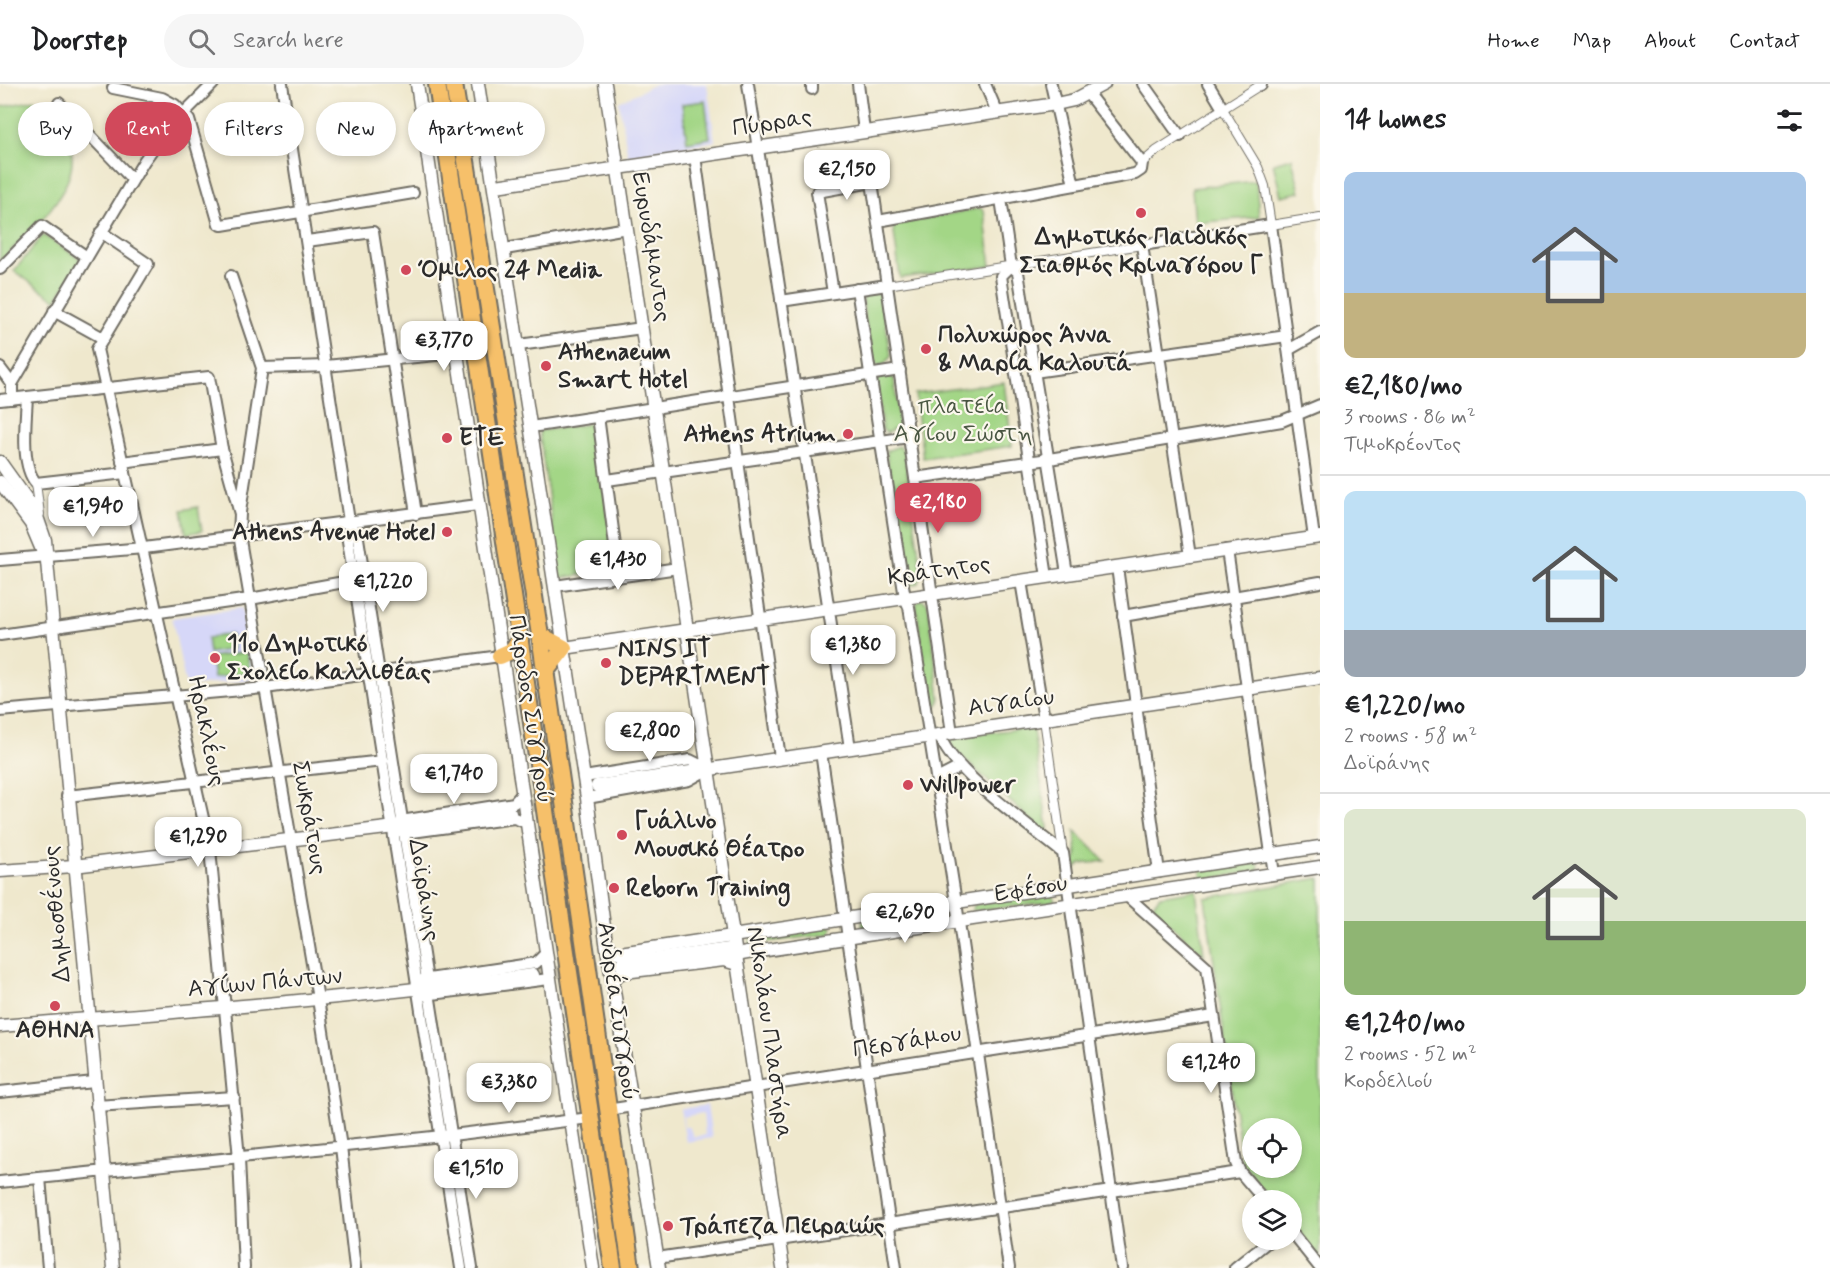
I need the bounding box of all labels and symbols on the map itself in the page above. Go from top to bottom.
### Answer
street label: Πύρρας [730,101,814,145]
pin: €2,150 [798,150,896,201]
street label: Ευρυδάμαντος [624,170,678,324]
marker: Δημοτικός Παιδικός Σταθμός Κριναγόρου Γ [1134,206,1148,220]
place label: Δημοτικός Παιδικός Σταθμός Κριναγόρου Γ [1019,222,1263,281]
place label: Όμιλος 24 Media [418,255,602,286]
marker: Όμιλος 24 Media [399,263,413,277]
place label: Πολυχώρος Άννα & Μαρία Καλουτά [938,320,1131,379]
pin: €3,770 [395,321,493,372]
place label: Athenaeum Smart Hotel [558,337,688,396]
marker: Πολυχώρος Άννα & Μαρία Καλουτά [919,342,933,356]
marker: Athenaeum Smart Hotel [539,359,553,373]
park label: πλατεία Αγίου Σώστη [893,391,1033,450]
place label: Athens Atrium [684,419,836,450]
place label: ETE [459,423,504,454]
marker: Athens Atrium [841,427,855,441]
marker: ETE [440,431,454,445]
pin: €2,180 [889,483,987,534]
pin: €1,940 [44,487,142,538]
place label: Athens Avenue Hotel [232,517,435,548]
marker: Athens Avenue Hotel [440,525,454,539]
pin: €1,430 [569,540,667,591]
street label: Κράτητος [886,548,992,594]
pin: €1,220 [334,562,432,613]
street label: Πάροδος Συγγρού [500,613,560,805]
pin: €1,380 [804,625,902,676]
place label: 11ο Δημοτικό Σχολείο Καλλιθέας [227,629,432,688]
place label: NINS IT DEPARTMENT [618,634,770,693]
marker: 11ο Δημοτικό Σχολείο Καλλιθέας [208,651,222,665]
marker: NINS IT DEPARTMENT [599,656,613,670]
street label: Ηρακλέους [179,673,234,789]
street label: Αιγαίου [966,682,1056,724]
pin: €2,800 [601,712,699,763]
pin: €1,740 [405,754,503,805]
street label: Σωκράτους [284,759,334,877]
place label: Willpower [919,770,1016,801]
marker: Willpower [901,778,915,792]
place label: Γυάλινο Μουσικό Θέατρο [634,806,805,865]
pin: €1,290 [149,817,247,868]
marker: Γυάλινο Μουσικό Θέατρο [615,828,629,842]
street label: Δοϊράνης [401,837,447,943]
street label: Δημοσθένους [35,844,78,984]
street label: Εφέσου [992,867,1070,910]
place label: Reborn Training [626,873,790,907]
marker: Reborn Training [607,881,621,895]
pin: €2,690 [856,893,954,944]
street label: Ανδρέα Συγγρού [589,919,646,1102]
street label: Νικολάου Πλαστήρα [739,924,799,1142]
street label: Αγίων Πάντων [186,961,344,1005]
marker: ΑΘΗΝΑ [48,999,62,1013]
place label: ΑΘΗΝΑ [15,1015,95,1046]
street label: Περγάμου [850,1018,964,1066]
pin: €1,240 [1162,1043,1260,1094]
pin: €3,380 [460,1063,558,1114]
pin: €1,510 [427,1149,525,1200]
place label: Τράπεζα Πειραιώς [679,1211,885,1242]
marker: Τράπεζα Πειραιώς [661,1219,675,1233]

